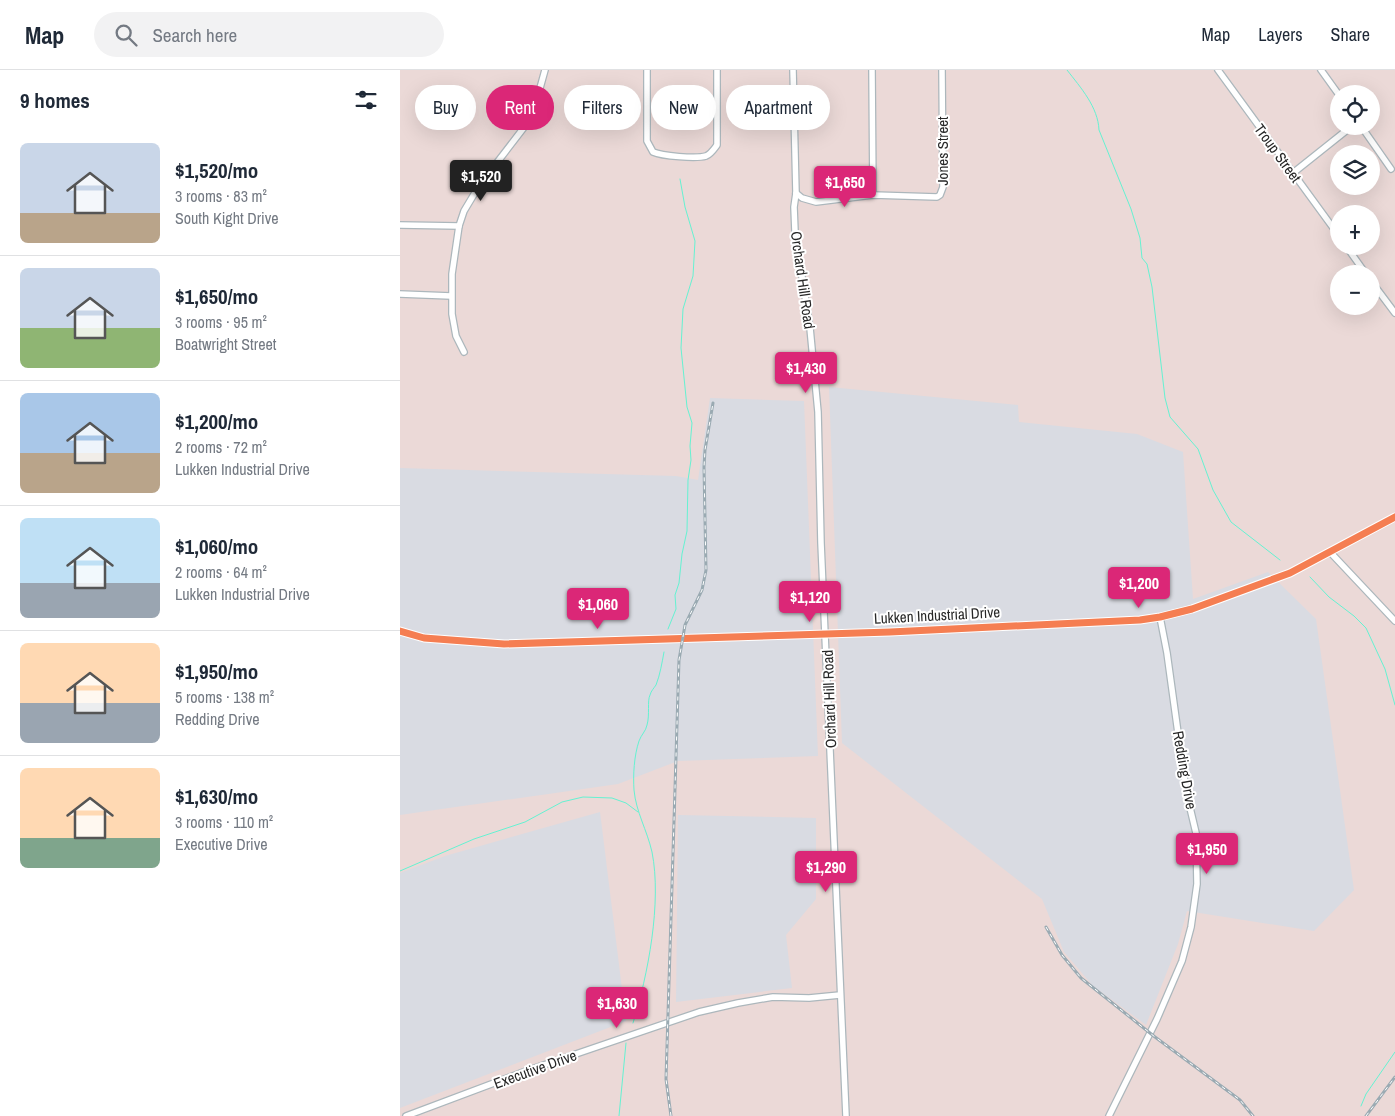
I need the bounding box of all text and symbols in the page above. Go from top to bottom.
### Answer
search box [94,12,444,57]
text: Map [25,19,64,51]
icon: search [112,21,140,49]
text: Search here [152,22,237,48]
text: Map [1202,22,1230,47]
text: Layers [1258,22,1303,47]
text: Share [1331,22,1370,47]
chip: Buy [415,85,476,130]
chip: Rent [486,85,554,130]
chip: Filters [564,85,641,130]
chip: New [651,85,716,130]
chip: Apartment [726,85,830,130]
map controls [1330,85,1380,315]
button: locate [1330,85,1380,135]
text: 9 homes [20,86,90,115]
icon: filters [352,86,380,114]
street label: Jones Street [932,116,953,186]
street label: Troup Street [1250,119,1307,187]
button: layers [1330,145,1380,195]
text: $1,520/mo [175,156,258,185]
pin: $1,520 [440,160,522,202]
icon: home [60,163,120,223]
text: $1,520 [461,165,501,187]
pin: $1,650 [804,166,886,208]
text: $1,650 [825,171,865,193]
text: 3 rooms · 83 m² [175,185,267,207]
button: + [1330,205,1380,255]
text: South Kight Drive [175,207,279,229]
street label: Orchard Hill Road [786,230,820,330]
button: − [1330,265,1380,315]
text: $1,650/mo [175,282,258,311]
icon: home [60,288,120,348]
text: 3 rooms · 95 m² [175,311,267,333]
text: Boatwright Street [175,333,276,355]
pin: $1,430 [765,352,847,394]
text: $1,430 [786,357,826,379]
text: $1,200/mo [175,407,258,436]
icon: home [60,413,120,473]
text: 2 rooms · 72 m² [175,436,267,458]
text: Lukken Industrial Drive [175,458,310,480]
text: $1,060/mo [175,532,258,561]
icon: home [60,538,120,598]
text: 2 rooms · 64 m² [175,561,267,583]
pin: $1,200 [1098,566,1180,609]
text: $1,200 [1119,572,1159,594]
pin: $1,120 [769,580,851,623]
text: Lukken Industrial Drive [175,583,310,605]
text: $1,120 [790,586,830,608]
pin: $1,060 [557,588,639,630]
text: $1,060 [578,593,618,615]
street label: Lukken Industrial Drive [873,601,1001,629]
street label: Orchard Hill Road [817,649,841,749]
text: $1,950/mo [175,657,258,686]
icon: home [60,663,120,723]
text: 5 rooms · 138 m² [175,686,274,708]
text: Redding Drive [175,708,260,730]
street label: Redding Drive [1168,729,1202,811]
text: $1,630/mo [175,782,258,811]
icon: home [60,788,120,848]
text: 3 rooms · 110 m² [175,811,273,833]
pin: $1,950 [1166,832,1248,875]
text: Executive Drive [175,833,268,855]
text: $1,950 [1187,838,1227,860]
pin: $1,290 [785,850,867,893]
text: $1,290 [806,856,846,878]
pin: $1,630 [576,986,658,1029]
text: $1,630 [597,992,637,1014]
street label: Executive Drive [491,1044,580,1094]

